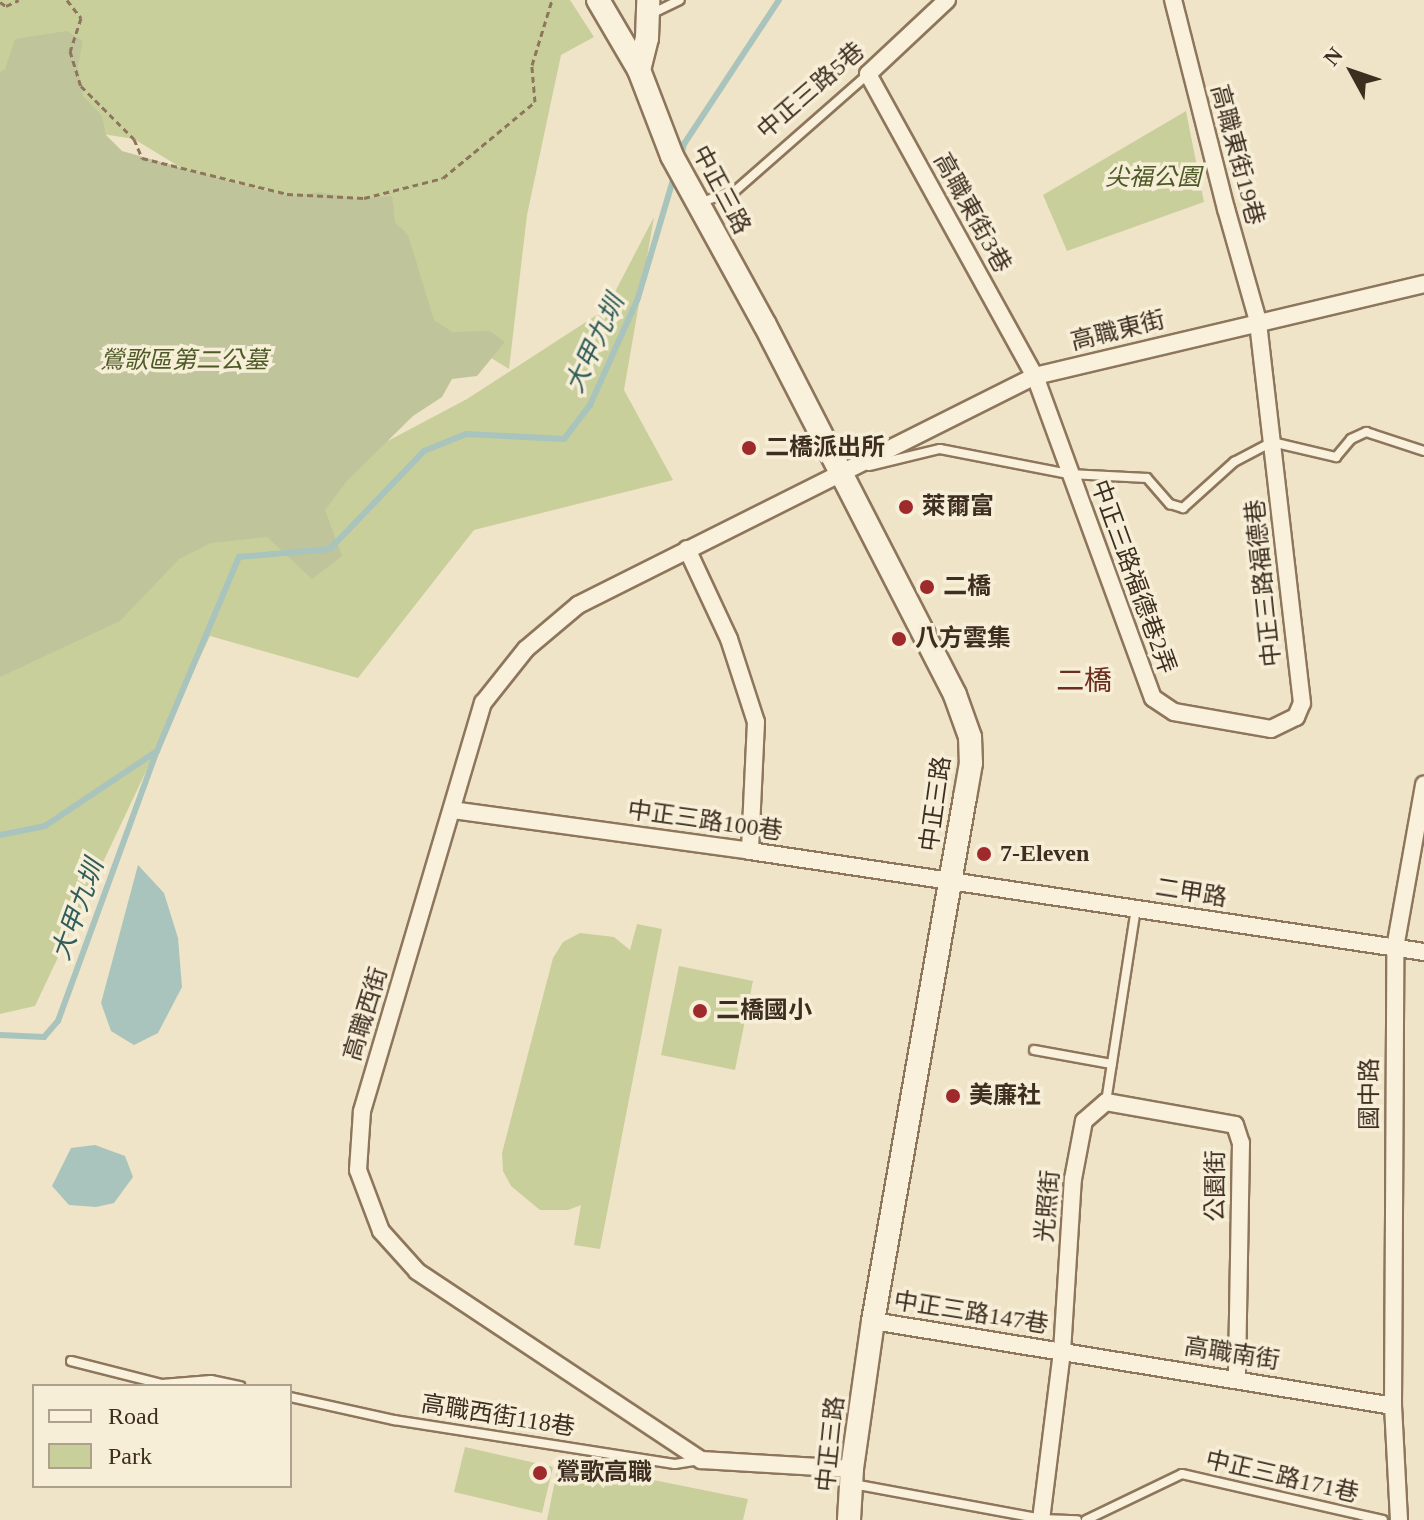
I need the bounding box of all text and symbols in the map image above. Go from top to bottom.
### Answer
north arrow [1312,32,1392,112]
street label: 中正三路5巷 [752,37,870,145]
text: N [1319,42,1348,70]
street label: 高職東街19巷 [1204,82,1270,228]
street label: 中正三路 [686,141,756,239]
street label: 高職東街3巷 [927,148,1017,278]
park label: 尖福公園 [1105,164,1201,192]
water label: 大甲九圳 [559,290,631,398]
street label: 高職東街 [1068,305,1168,357]
park label: 鶯歌區第二公墓 [100,347,268,375]
place label: 二橋派出所 [765,434,885,462]
marker: 二橋派出所 [740,439,758,457]
street label: 中正三路福德巷2弄 [1085,476,1181,678]
place label: 萊爾富 [922,493,994,521]
marker: 萊爾富 [897,498,915,516]
street label: 中正三路福德巷 [1241,498,1287,668]
place label: 二橋 [943,573,991,601]
marker: 二橋 [918,578,936,596]
place label: 八方雲集 [915,625,1011,653]
marker: 八方雲集 [890,630,908,648]
district label: 二橋 [1056,664,1112,698]
street label: 中正三路 [915,754,957,854]
street label: 中正三路100巷 [626,796,784,846]
place label: 7-Eleven [1000,840,1089,868]
marker: 7-Eleven [975,845,993,863]
water label: 大甲九圳 [46,856,110,964]
street label: 二甲路 [1153,873,1229,913]
street label: 高職西街 [338,964,394,1064]
place label: 二橋國小 [716,997,812,1025]
marker: 二橋國小 [691,1002,709,1020]
street label: 國中路 [1356,1058,1384,1130]
place label: 美廉社 [969,1082,1041,1110]
marker: 美廉社 [944,1087,962,1105]
street label: 公園街 [1202,1150,1230,1222]
street label: 光照街 [1031,1169,1065,1243]
street label: 中正三路147巷 [892,1287,1050,1339]
street label: 高職南街 [1182,1332,1282,1376]
legend [32,1384,292,1488]
street label: 高職西街118巷 [419,1390,577,1442]
street label: 中正三路 [812,1395,850,1493]
text: Road [108,1403,159,1429]
text: Park [108,1443,152,1469]
street label: 中正三路171巷 [1203,1445,1361,1509]
place label: 鶯歌高職 [556,1459,652,1487]
marker: 鶯歌高職 [531,1464,549,1482]

